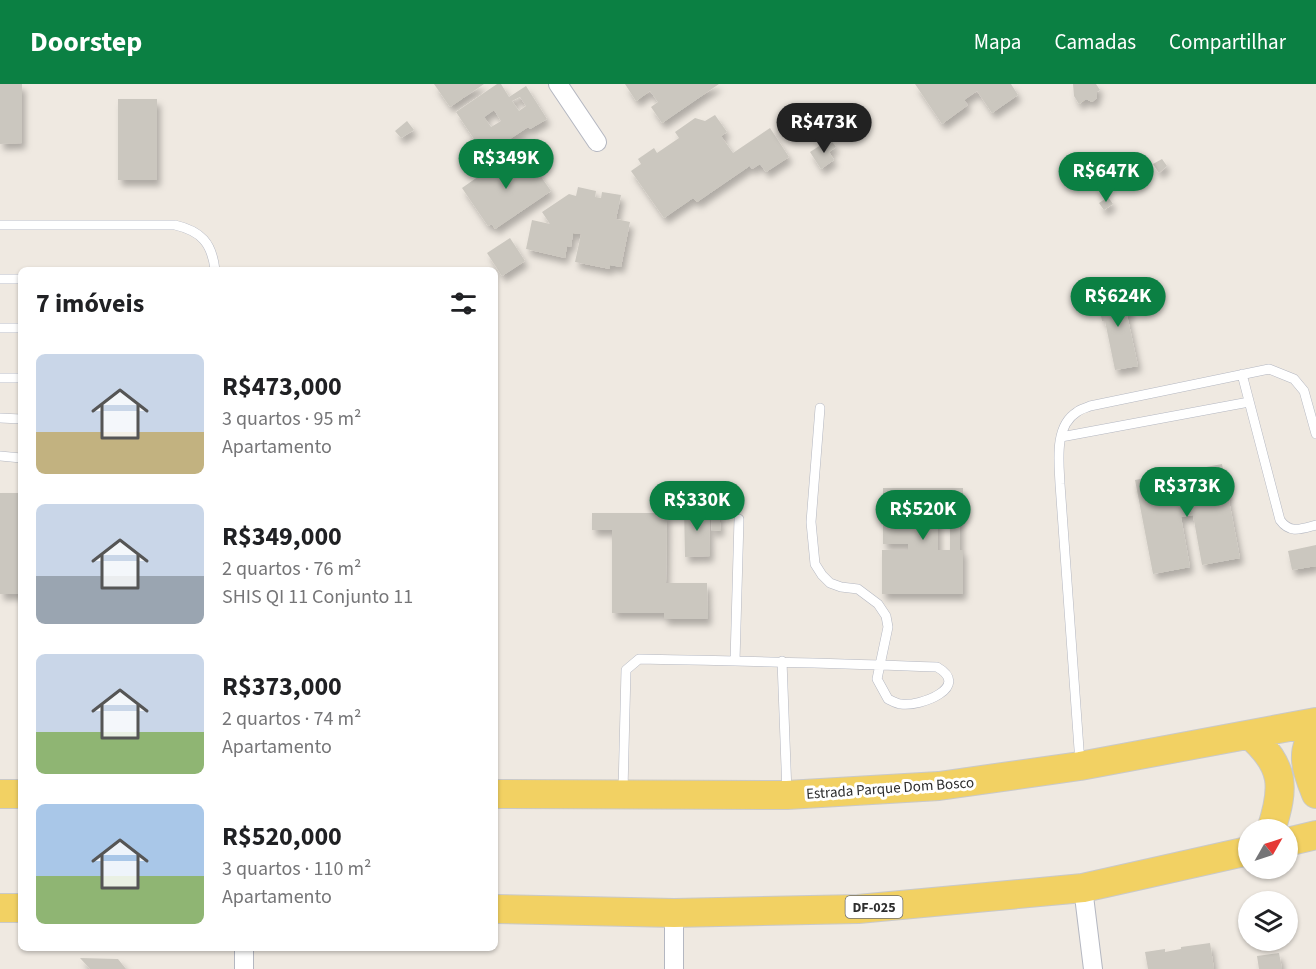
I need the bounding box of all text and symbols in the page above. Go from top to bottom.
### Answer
text: Doorstep [30,22,142,62]
text: Mapa [974,27,1021,57]
text: Camadas [1054,27,1136,57]
text: Compartilhar [1169,27,1286,57]
pin: R$473K [775,103,873,154]
text: R$473K [791,108,857,136]
pin: R$349K [457,139,555,190]
text: R$349K [473,144,539,172]
pin: R$647K [1057,152,1155,203]
text: R$647K [1073,157,1139,185]
pin: R$624K [1069,277,1167,328]
text: R$624K [1085,282,1151,310]
text: 7 imóveis [36,285,144,322]
icon: filters [447,287,480,320]
text: R$473,000 [222,368,342,405]
icon: home [84,378,156,450]
text: 3 quartos · 95 m² [222,405,361,433]
text: Apartamento [222,433,332,461]
pin: R$373K [1138,467,1236,518]
text: R$373K [1154,472,1220,500]
pin: R$330K [648,481,746,532]
text: R$330K [664,486,730,514]
pin: R$520K [874,490,972,541]
text: R$520K [890,495,956,523]
text: R$349,000 [222,518,342,555]
icon: home [84,528,156,600]
text: 2 quartos · 76 m² [222,555,361,583]
text: SHIS QI 11 Conjunto 11 [222,583,413,611]
text: R$373,000 [222,668,342,705]
icon: home [84,678,156,750]
text: 2 quartos · 74 m² [222,705,361,733]
text: Apartamento [222,733,332,761]
street label: Estrada Parque Dom Bosco [805,772,975,805]
text: R$520,000 [222,818,342,855]
north arrow [1238,819,1298,879]
map controls [1238,819,1298,951]
icon: home [84,828,156,900]
text: 3 quartos · 110 m² [222,855,371,883]
text: Apartamento [222,883,332,911]
button: layers [1238,891,1298,951]
road number: DF-025 [846,896,902,918]

